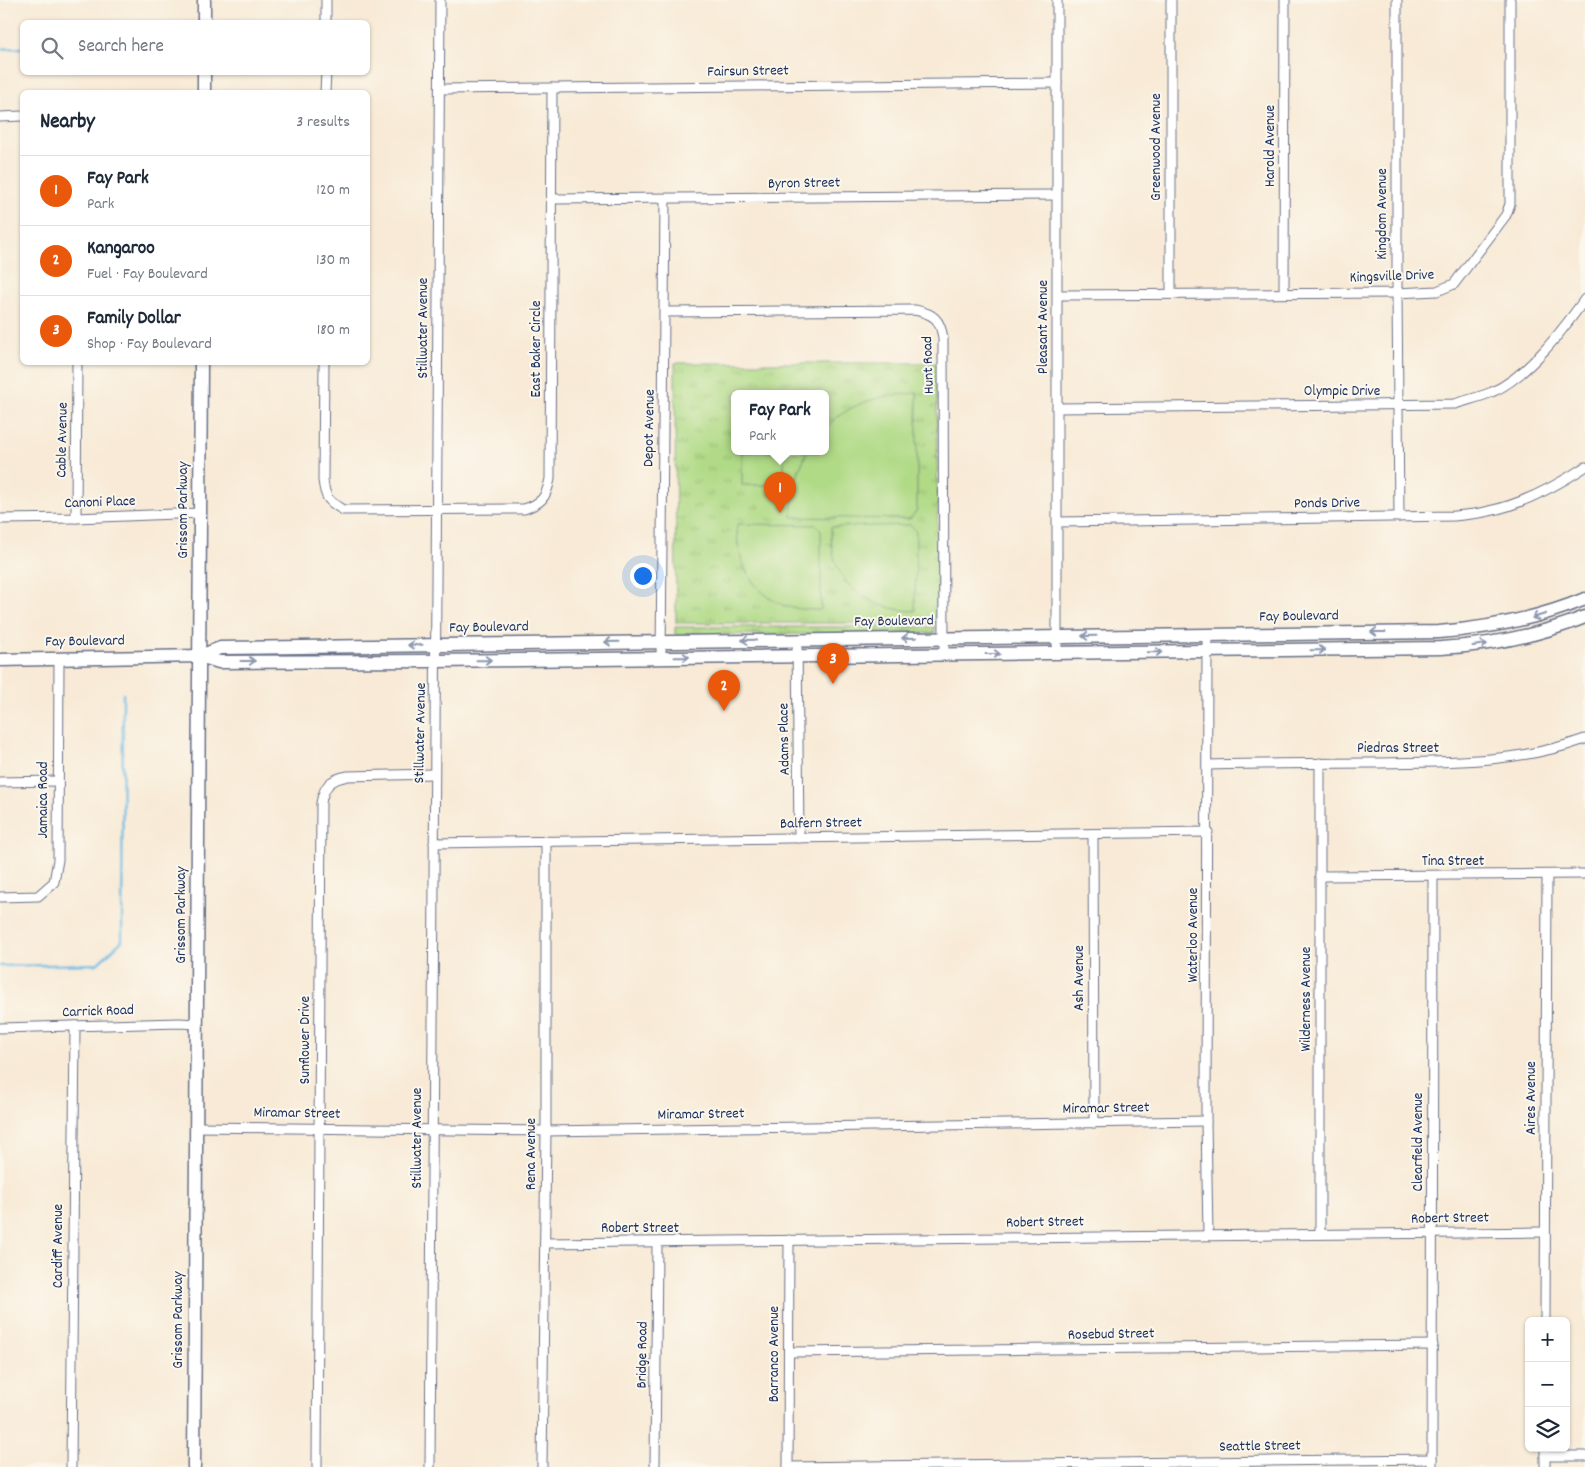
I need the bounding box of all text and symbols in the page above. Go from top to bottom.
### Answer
search box [20,20,370,75]
icon: search [38,34,66,62]
text: Search here [78,34,164,61]
street label: Fairsun Street [707,60,789,84]
street label: Greenwood Avenue [1146,93,1168,201]
street label: Harold Avenue [1260,105,1282,187]
text: Nearby [40,108,95,138]
text: 3 results [296,111,350,134]
text: Fay Park [87,166,149,193]
street label: Kingdom Avenue [1372,168,1394,260]
street label: Byron Street [768,172,841,196]
text: 1 [54,179,58,202]
text: 120 m [316,179,350,202]
text: Park [87,193,114,216]
text: Kangaroo [87,236,155,263]
text: 2 [53,249,60,272]
text: 130 m [316,249,350,272]
text: Fuel · Fay Boulevard [87,263,208,286]
street label: Kingsville Drive [1349,265,1435,289]
street label: Stillwater Avenue [413,277,435,378]
street label: Pleasant Avenue [1033,279,1055,374]
street label: East Baker Circle [526,300,548,397]
text: Family Dollar [87,306,181,333]
text: 3 [52,319,60,342]
text: 180 m [317,319,350,342]
text: Shop · Fay Boulevard [87,333,212,356]
street label: Hunt Road [917,336,941,394]
street label: Olympic Drive [1304,381,1381,403]
street label: Depot Avenue [638,388,662,467]
popup [731,390,829,455]
text: Fay Park [749,398,811,425]
street label: Cable Avenue [51,402,75,478]
text: Park [749,425,776,448]
street label: Grissom Parkway [173,460,195,559]
pin: 1 [764,472,796,513]
street label: Canoni Place [64,491,136,515]
street label: Ponds Drive [1294,492,1361,516]
your location [630,563,656,589]
street label: Fay Boulevard [1259,605,1339,629]
street label: Fay Boulevard [854,610,934,634]
one-way arrow [1532,612,1548,622]
street label: Fay Boulevard [449,616,529,640]
one-way arrow [1371,627,1387,637]
street label: Fay Boulevard [45,630,125,654]
one-way arrow [1081,631,1097,641]
one-way arrow [901,633,917,643]
one-way arrow [741,636,757,645]
one-way arrow [605,637,621,647]
one-way arrow [1472,639,1488,649]
one-way arrow [407,640,424,650]
pin: 3 [817,643,849,684]
one-way arrow [1309,645,1325,655]
one-way arrow [1146,647,1163,657]
one-way arrow [984,649,1000,659]
one-way arrow [674,652,690,662]
one-way arrow [476,655,492,665]
one-way arrow [240,657,256,666]
pin: 2 [708,670,740,711]
street label: Stillwater Avenue [409,682,433,784]
street label: Adams Place [773,702,797,775]
street label: Piedras Street [1357,738,1439,760]
street label: Jamaica Road [33,761,55,839]
street label: Balfern Street [780,812,863,836]
street label: Tina Street [1422,851,1485,873]
street label: Grissom Parkway [171,865,193,964]
street label: Waterloo Avenue [1183,887,1205,982]
street label: Ash Avenue [1069,945,1091,1011]
street label: Wilderness Avenue [1296,946,1318,1051]
street label: Sunflower Drive [295,995,317,1084]
street label: Carrick Road [62,1000,134,1024]
street label: Aires Avenue [1521,1061,1543,1135]
street label: Stillwater Avenue [407,1087,429,1188]
street label: Clearfield Avenue [1408,1092,1430,1191]
street label: Miramar Street [1062,1097,1150,1121]
street label: Miramar Street [253,1102,341,1126]
street label: Miramar Street [657,1103,745,1127]
street label: Rena Avenue [521,1117,543,1190]
street label: Cardiff Avenue [48,1203,70,1288]
street label: Robert Street [1411,1207,1490,1231]
street label: Robert Street [1006,1211,1085,1235]
street label: Robert Street [601,1218,679,1240]
street label: Grissom Parkway [168,1270,190,1369]
street label: Barranco Avenue [764,1305,786,1402]
map controls [1525,1317,1570,1452]
button: + [1525,1317,1570,1362]
street label: Bridge Road [631,1321,655,1389]
street label: Rosebud Street [1067,1323,1155,1347]
button: − [1525,1362,1570,1407]
button: layers [1525,1407,1570,1452]
street label: Seattle Street [1219,1435,1301,1459]

